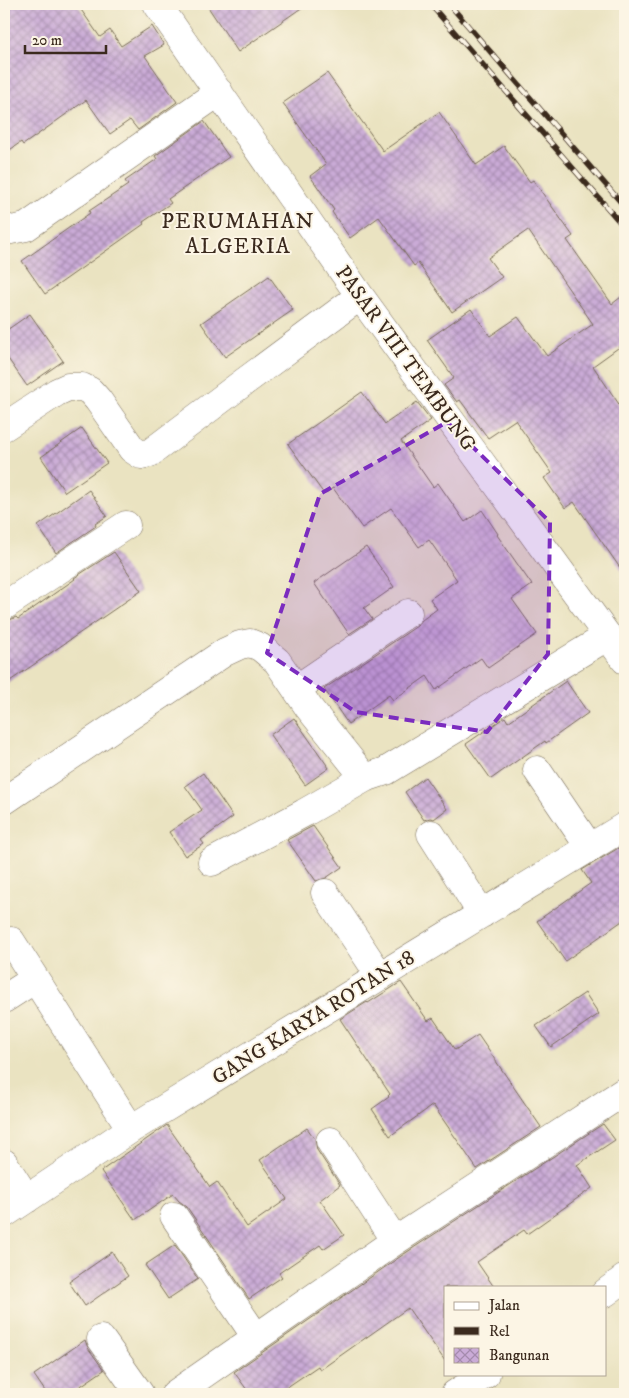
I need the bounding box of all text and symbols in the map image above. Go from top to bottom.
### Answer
scale bar [25,22,106,54]
text: 20 m [32,31,62,50]
district label: PERUMAHAN ALGERIA [161,208,315,260]
street label: PASAR VIII TEMBUNG [329,261,481,457]
street label: GANG KARYA ROTAN 18 [207,945,420,1091]
legend [444,1286,606,1376]
text: Jalan [487,1296,520,1315]
text: Rel [489,1322,510,1341]
text: Bangunan [489,1346,549,1365]

